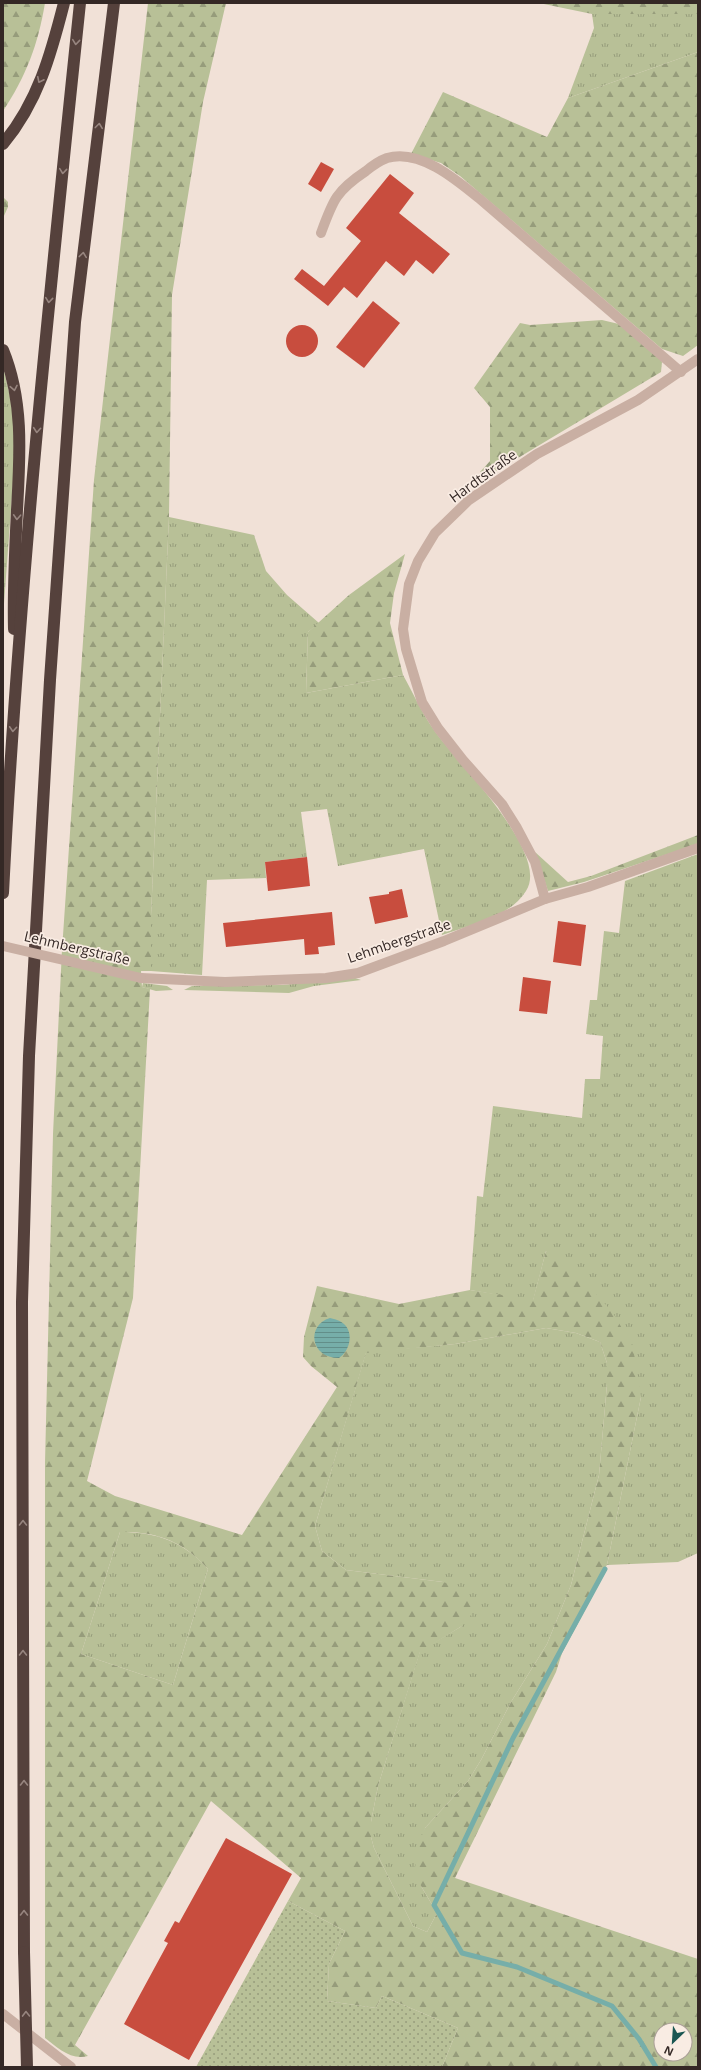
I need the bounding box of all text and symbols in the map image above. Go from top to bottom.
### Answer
one-way arrow [72,39,81,45]
one-way arrow [37,76,45,83]
one-way arrow [94,123,103,129]
one-way arrow [58,168,67,174]
one-way arrow [78,252,87,258]
one-way arrow [45,297,54,303]
one-way arrow [9,384,18,391]
one-way arrow [33,427,42,433]
street label: Hardtstraße [445,445,520,507]
one-way arrow [12,514,21,520]
one-way arrow [9,726,18,732]
street label: Lehmbergstraße [345,914,453,967]
street label: Lehmbergstraße [22,926,132,969]
one-way arrow [19,1520,27,1526]
one-way arrow [19,1650,27,1656]
one-way arrow [20,1780,28,1786]
one-way arrow [20,1910,28,1916]
one-way arrow [22,2011,30,2017]
north arrow [653,2022,693,2062]
text: N [661,2043,676,2060]

